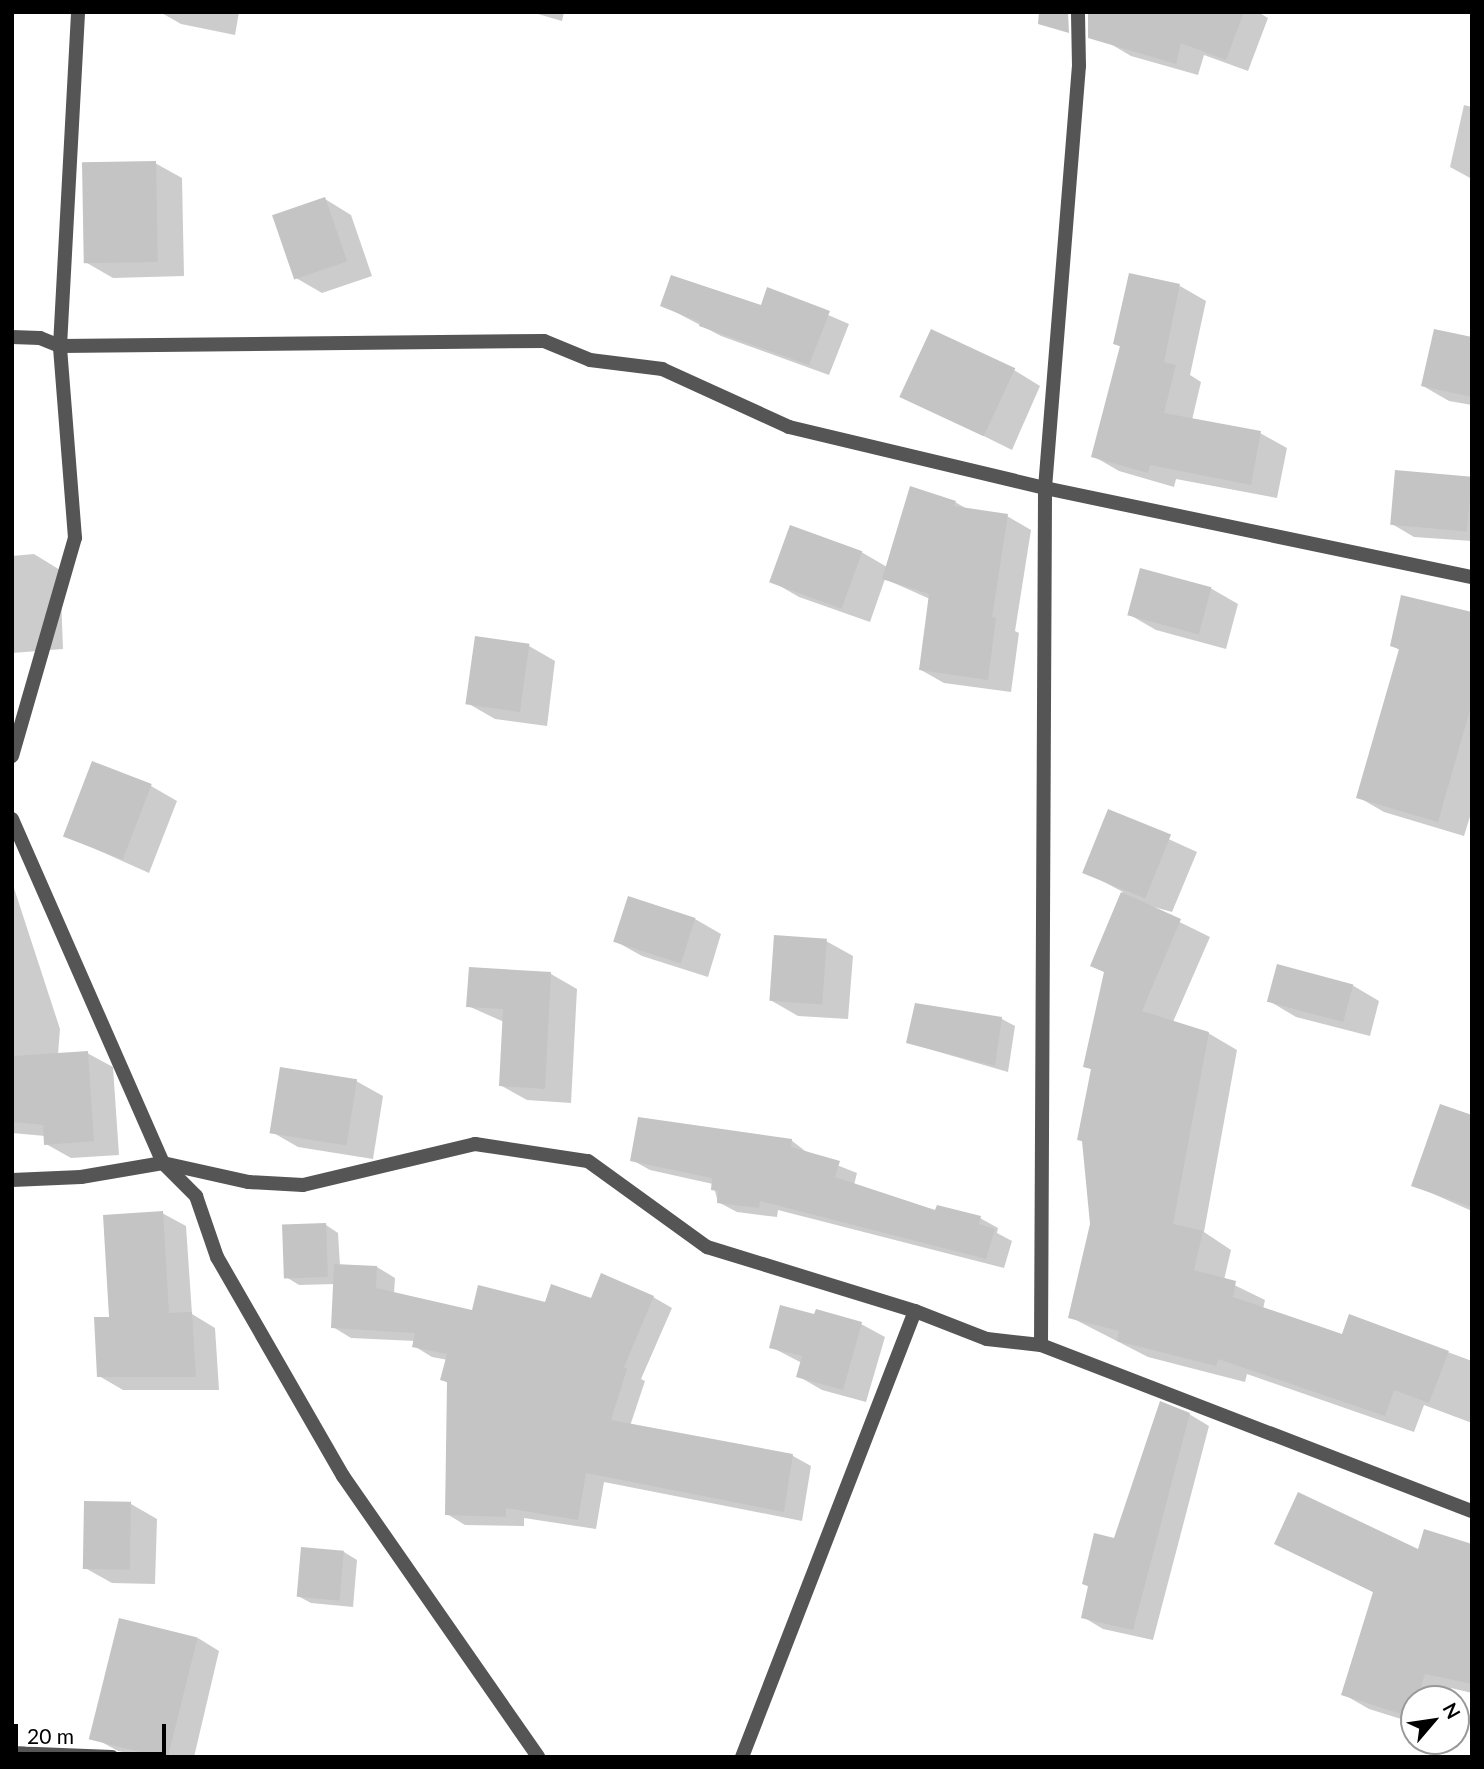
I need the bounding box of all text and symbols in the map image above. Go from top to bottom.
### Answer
north arrow [1400,1685,1470,1755]
text: N [1438,1699,1466,1723]
scale bar [18,1710,170,1754]
text: 20 m [27,1723,74,1748]

